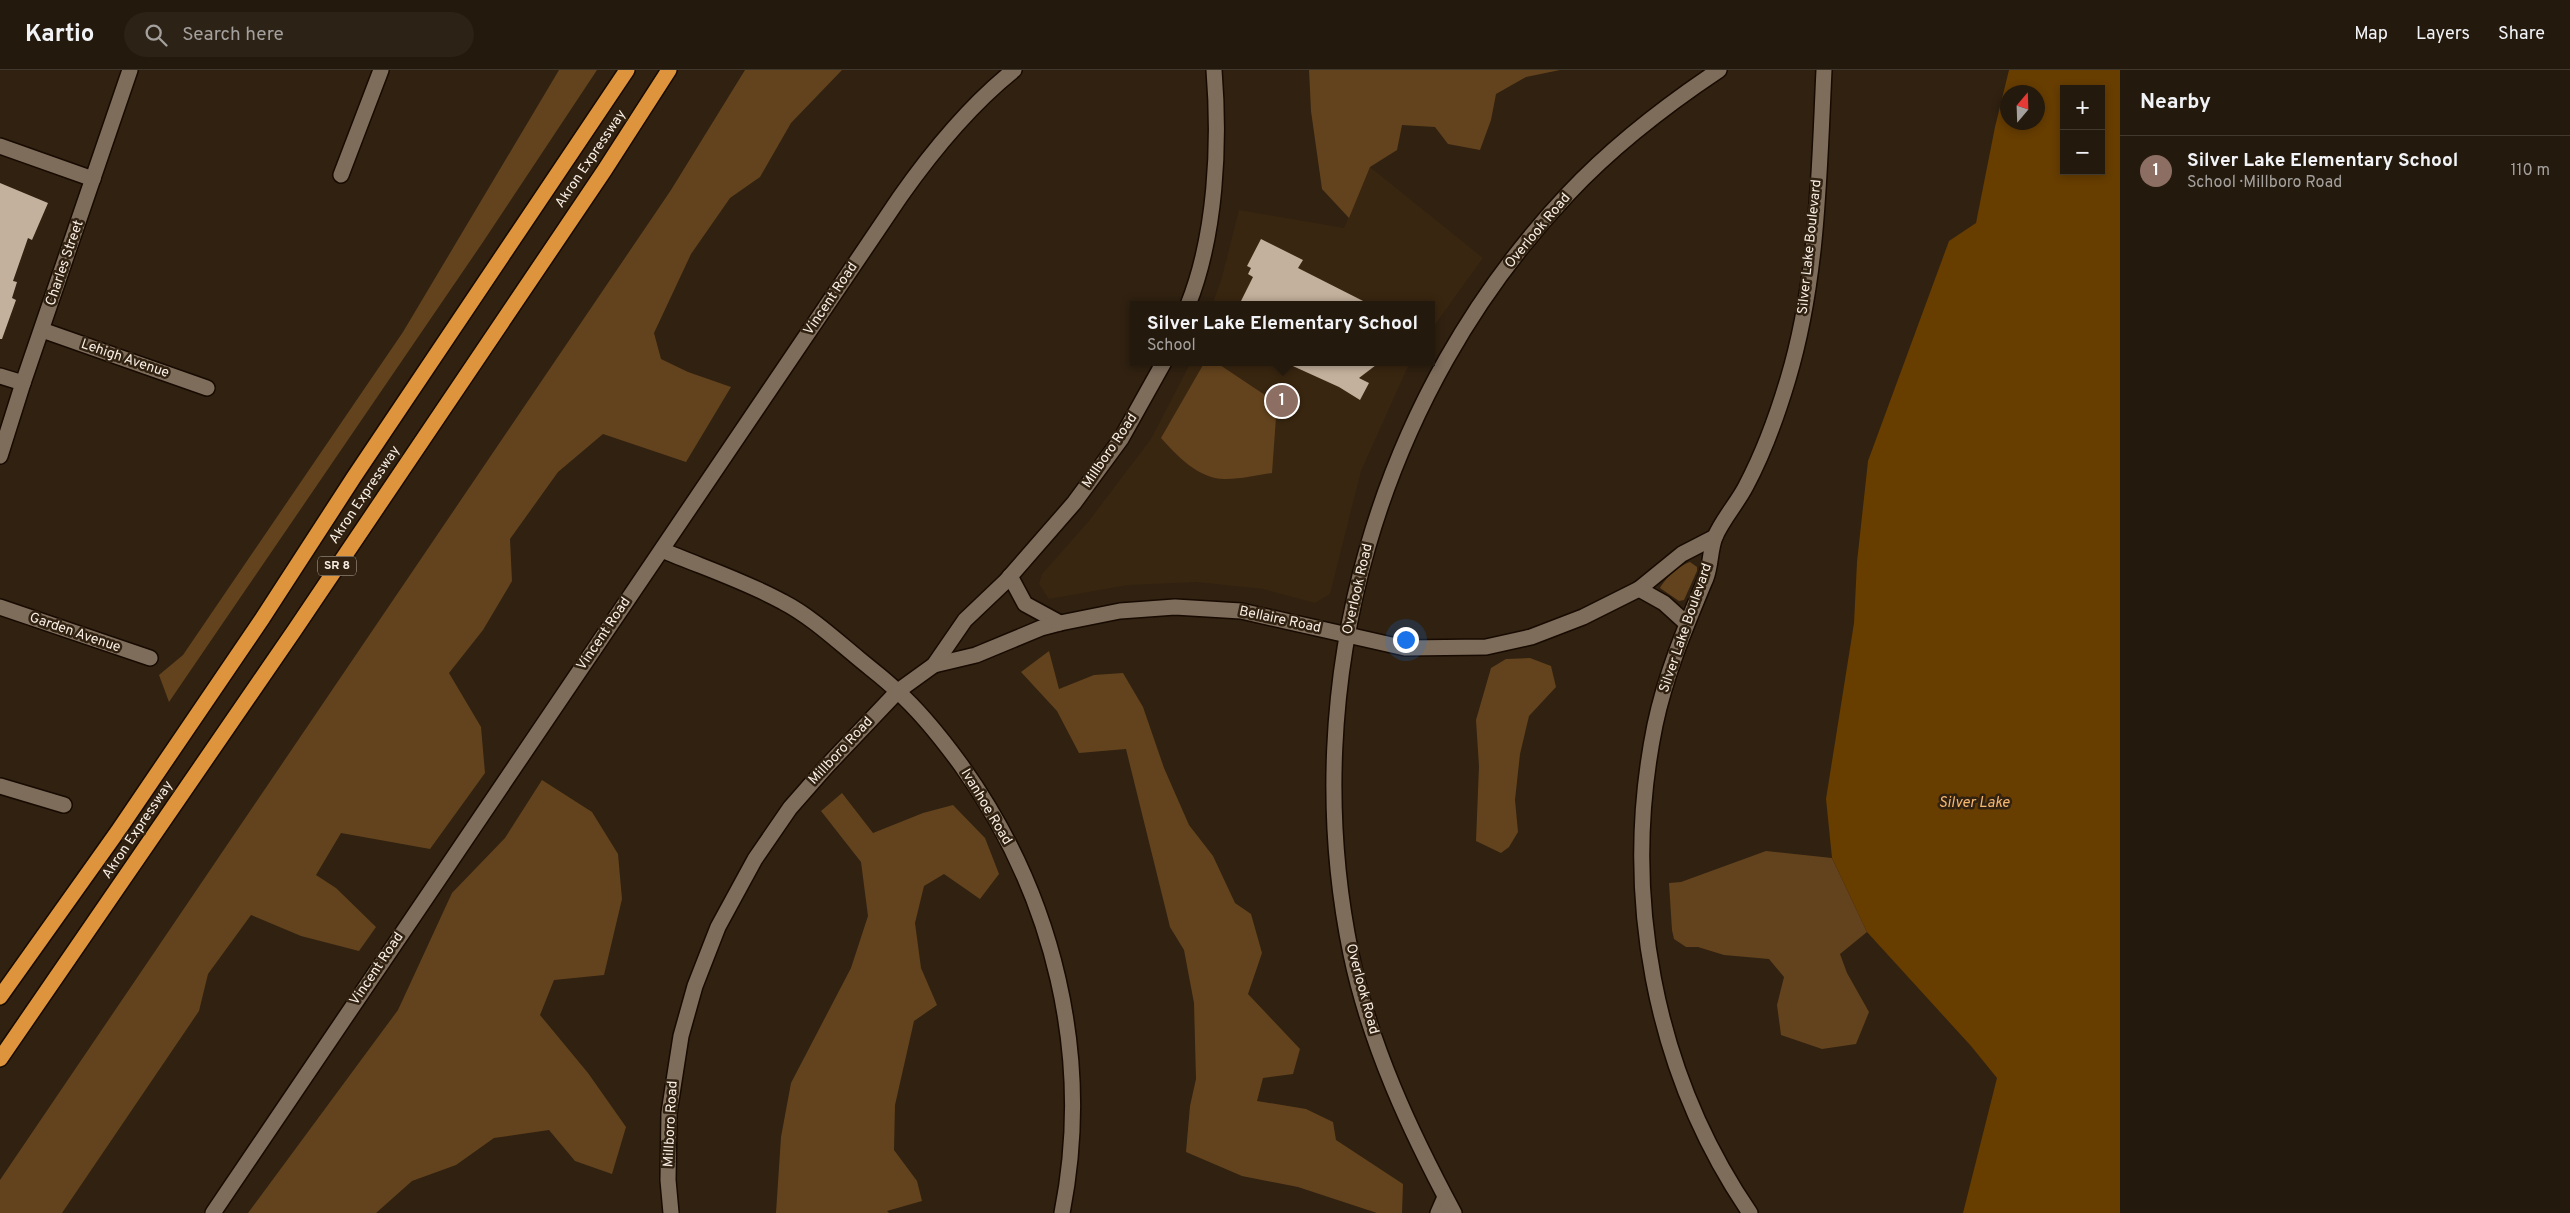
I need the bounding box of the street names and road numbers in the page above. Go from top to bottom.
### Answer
street label: Akron Expressway [552,107,630,211]
street label: Silver Lake Boulevard [1794,179,1826,315]
street label: Overlook Road [1502,190,1574,272]
street label: Charles Street [42,218,88,308]
street label: Vincent Road [800,259,862,339]
street label: Lehigh Avenue [79,336,171,382]
street label: Millboro Road [1079,410,1141,492]
street label: Akron Expressway [326,443,404,547]
street label: Overlook Road [1339,542,1377,636]
road number: SR 8 [318,556,356,576]
street label: Silver Lake Boulevard [1656,561,1716,695]
street label: Vincent Road [573,594,635,674]
street label: Bellaire Road [1237,603,1323,637]
street label: Garden Avenue [27,609,123,657]
street label: Millboro Road [805,714,877,788]
street label: Ivanhoe Road [957,766,1015,848]
street label: Akron Expressway [99,778,177,882]
street label: Vincent Road [346,929,408,1009]
street label: Overlook Road [1342,942,1382,1036]
street label: Millboro Road [660,1080,682,1168]

